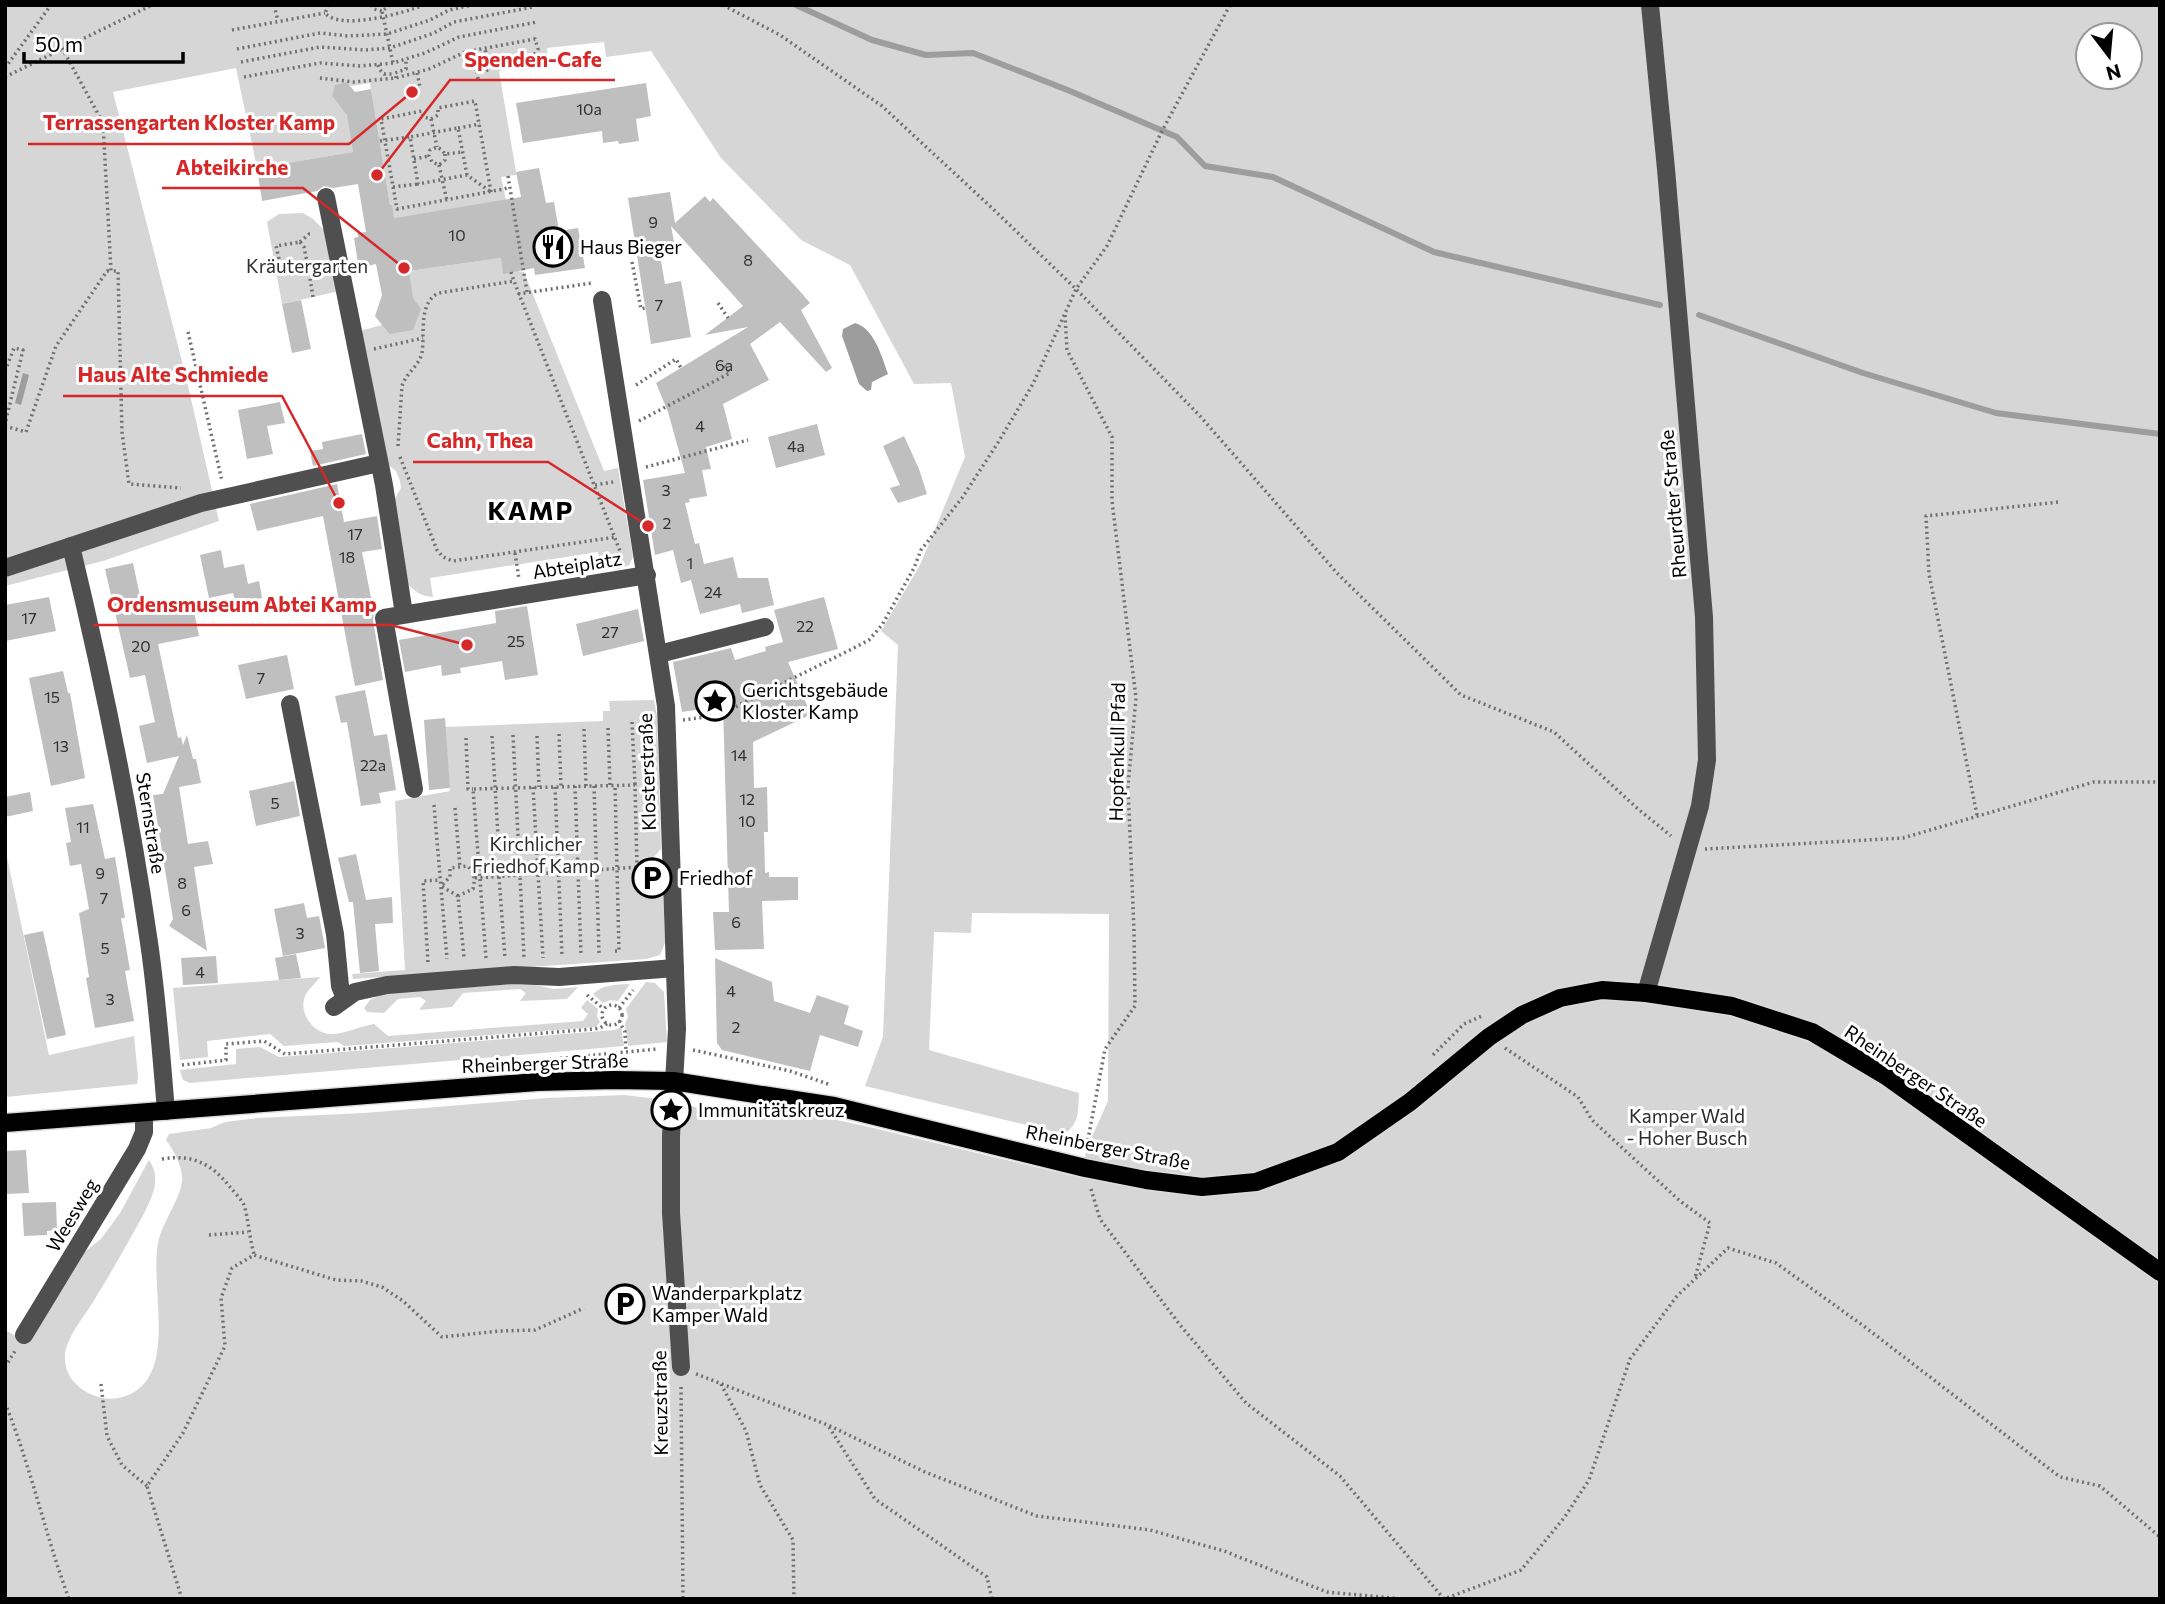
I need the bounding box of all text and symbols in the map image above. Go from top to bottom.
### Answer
scale bar [24,21,184,65]
north arrow [2074,21,2144,91]
text: 50 m [35,31,83,56]
callout: Spenden-Cafe [450,38,615,80]
text: Spenden-Cafe [464,46,602,71]
text: N [2104,60,2124,86]
house number: 10a [576,99,602,118]
callout: Terrassengarten Kloster Kamp [28,102,349,144]
text: Terrassengarten Kloster Kamp [43,109,335,134]
callout: Abteikirche [162,146,303,188]
text: Abteikirche [176,154,288,179]
house number: 9 [648,212,658,231]
house number: 10 [448,225,466,244]
restaurant icon: Haus Bieger [532,226,574,268]
place label: Haus Bieger [580,235,682,258]
house number: 8 [743,250,753,269]
park label: Kräutergarten [246,254,368,277]
house number: 7 [655,295,663,314]
callout: Haus Alte Schmiede [63,354,282,396]
house number: 6a [715,355,733,374]
text: Haus Alte Schmiede [78,361,268,386]
house number: 4 [695,416,705,435]
callout: Cahn, Thea [413,420,548,462]
text: Cahn, Thea [427,427,533,452]
street label: Rheurdter Straße [1655,429,1690,579]
house number: 4a [787,436,805,455]
house number: 3 [661,480,671,499]
district label: KAMP [488,494,574,525]
house number: 2 [663,513,672,532]
house number: 17 [347,524,363,543]
street label: Abteiplatz [531,546,623,583]
house number: 18 [339,547,355,566]
house number: 1 [687,553,693,572]
house number: 24 [704,582,722,601]
callout: Ordensmuseum Abtei Kamp [93,583,391,625]
text: Ordensmuseum Abtei Kamp [107,591,377,616]
house number: 17 [21,608,37,627]
house number: 22 [796,616,814,635]
house number: 27 [601,622,619,641]
house number: 25 [507,631,525,650]
house number: 20 [131,636,151,655]
house number: 7 [257,668,265,687]
place label: Gerichtsgebäude Kloster Kamp [742,678,888,723]
place icon: Gerichtsgebäude Kloster Kamp [694,680,736,722]
street label: Hopfenkull Pfad [1104,682,1129,822]
house number: 15 [44,687,60,706]
street label: Klosterstraße [633,713,660,831]
house number: 13 [53,736,69,755]
house number: 14 [731,745,748,764]
house number: 22a [360,755,386,774]
street label: Sternstraße [132,771,171,875]
house number: 12 [739,789,755,808]
house number: 5 [270,793,280,812]
house number: 10 [738,811,756,830]
house number: 11 [76,817,90,836]
park label: Kirchlicher Friedhof Kamp [472,832,600,877]
parking icon: Friedhof [631,857,673,899]
house number: 9 [95,863,105,882]
place label: Friedhof [679,866,753,889]
house number: 8 [177,873,187,892]
house number: 7 [100,888,108,907]
house number: 6 [181,900,191,919]
house number: 6 [731,912,741,931]
house number: 3 [295,923,305,942]
house number: 5 [100,938,110,957]
house number: 4 [195,962,205,981]
house number: 4 [726,981,736,1000]
house number: 3 [105,989,115,1008]
house number: 2 [732,1017,741,1036]
street label: Rheinberger Straße [1841,1019,1992,1132]
street label: Rheinberger Straße [461,1048,629,1077]
place icon: Immunitätskreuz [650,1089,692,1131]
place label: Immunitätskreuz [698,1098,845,1121]
park label: Kamper Wald - Hoher Busch [1626,1104,1748,1149]
street label: Rheinberger Straße [1024,1119,1192,1174]
street label: Weesweg [41,1174,102,1256]
place label: Wanderparkplatz Kamper Wald [652,1281,802,1326]
parking icon: Wanderparkplatz Kamper Wald [604,1283,646,1325]
street label: Kreuzstraße [647,1350,672,1456]

